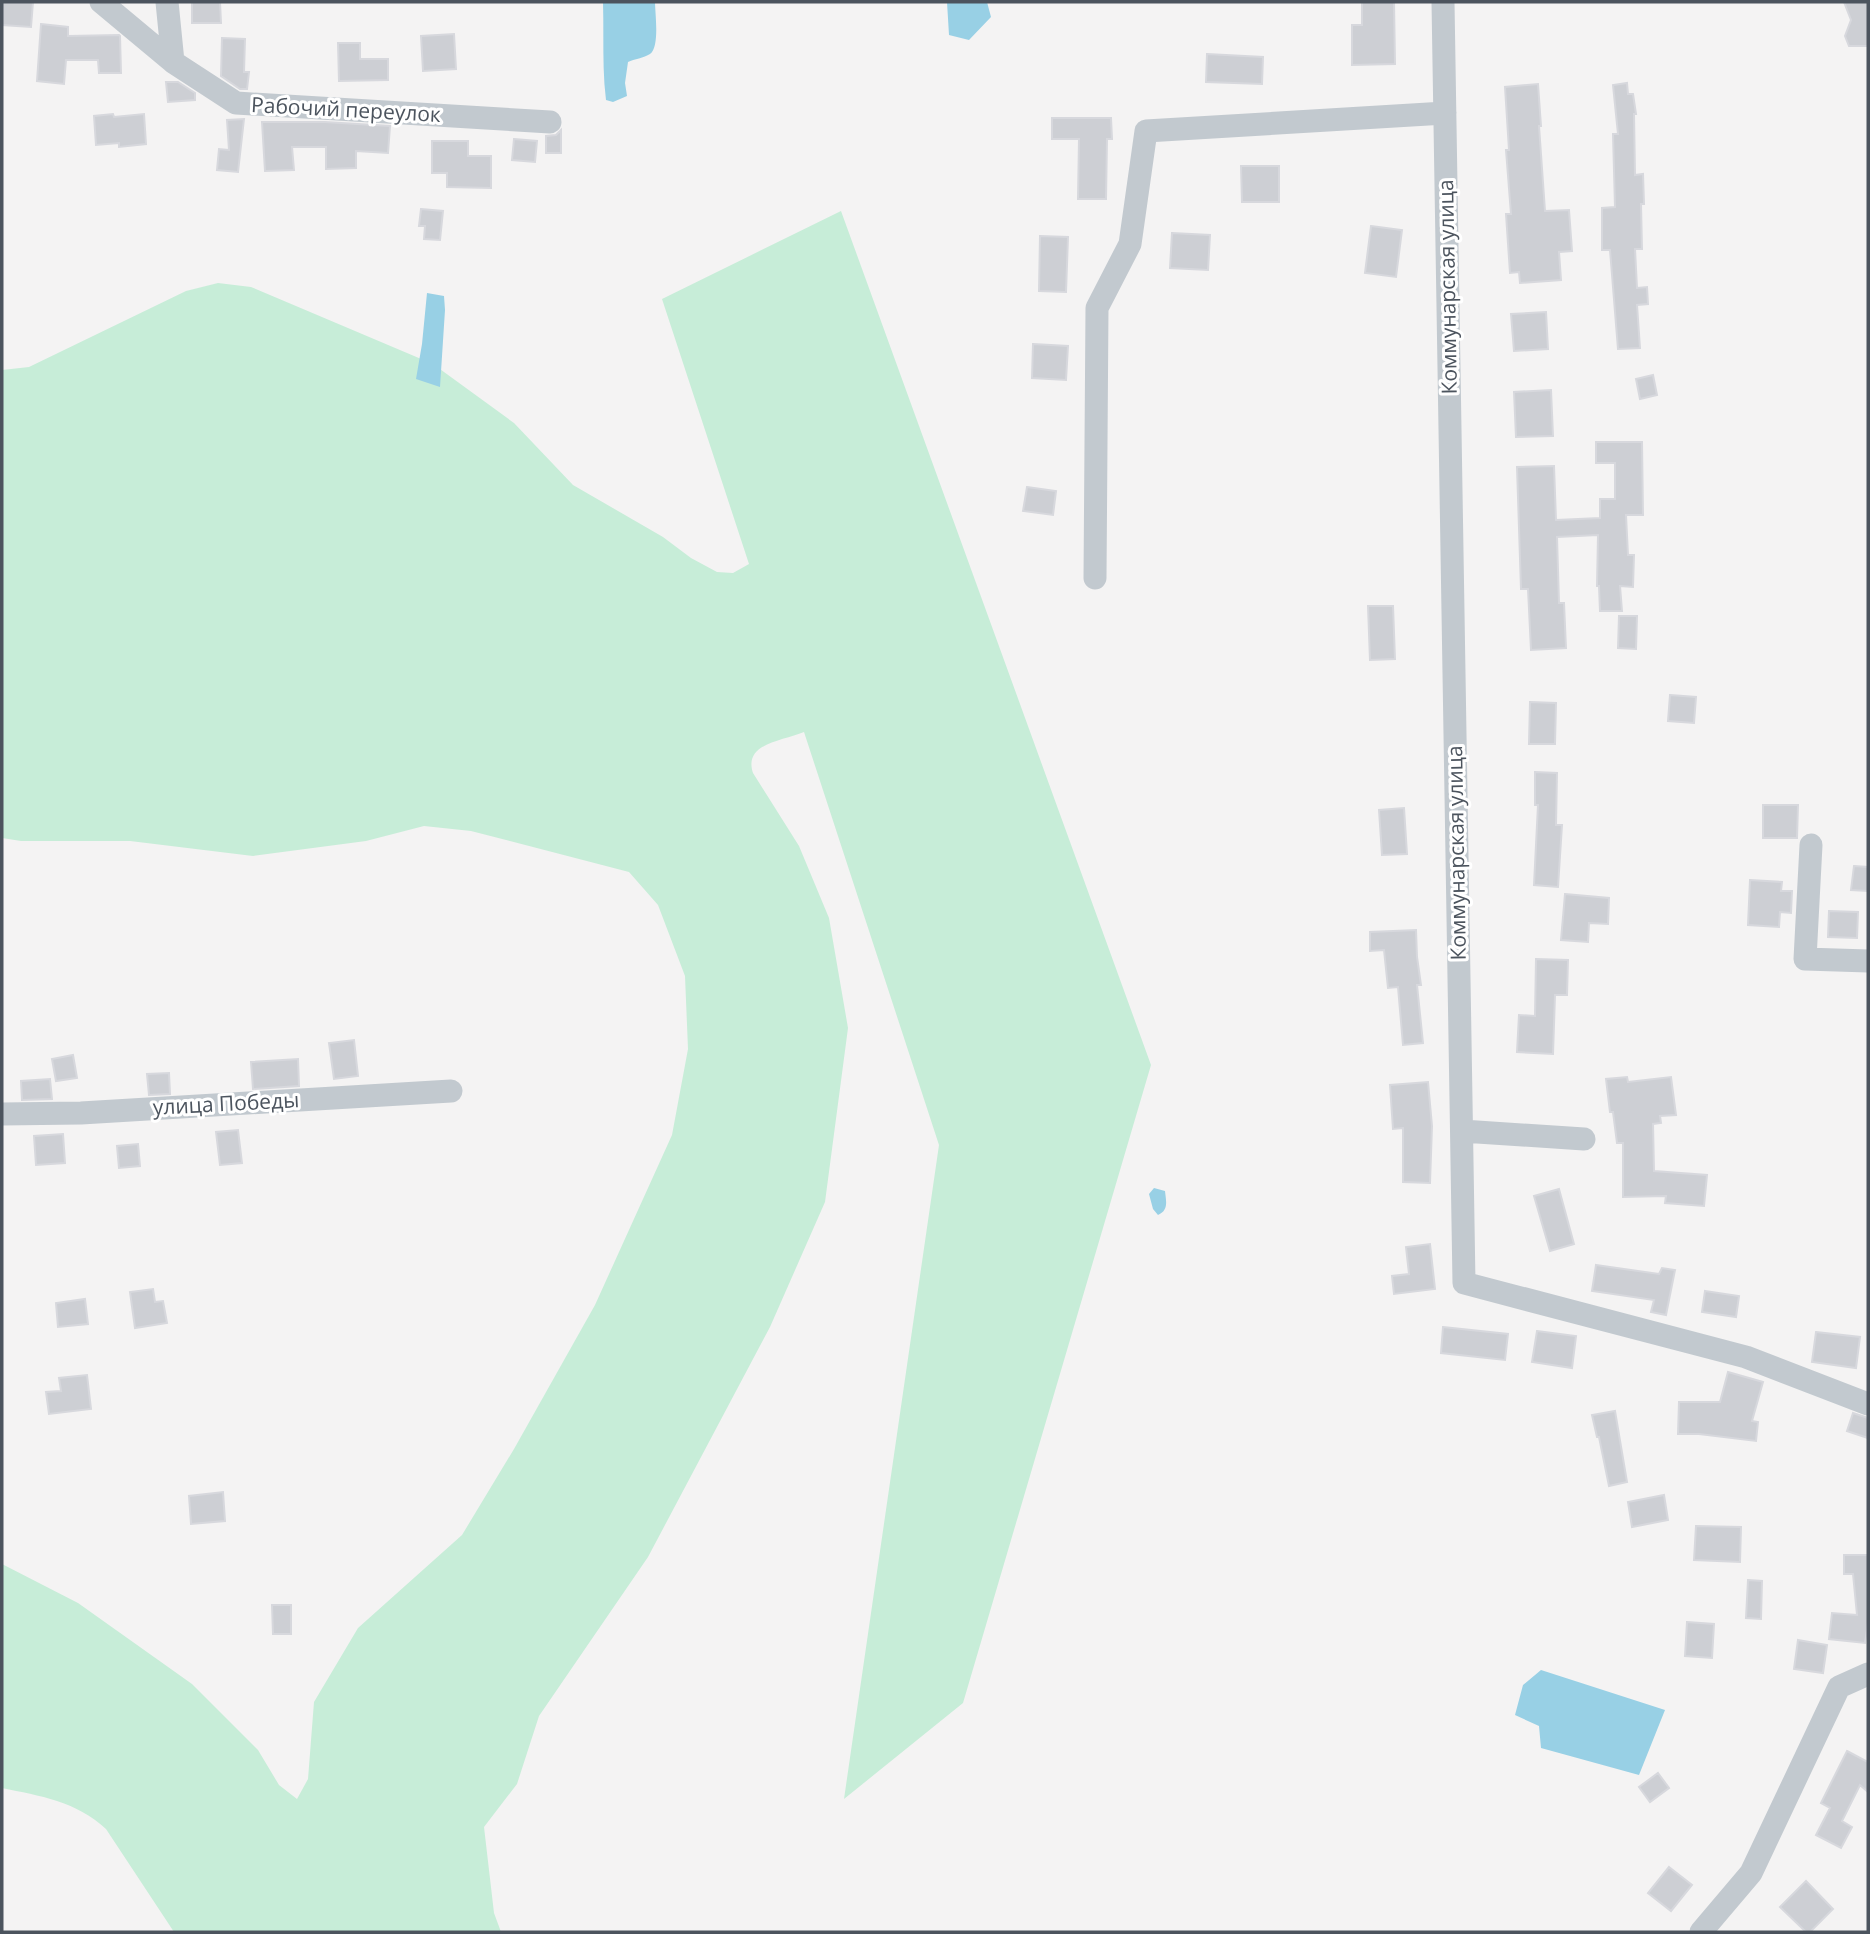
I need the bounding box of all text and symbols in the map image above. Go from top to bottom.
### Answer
street label: Рабочий переулок [251,90,442,128]
street label: Коммунарская улица [1431,179,1463,395]
street label: Коммунарская улица [1440,745,1472,961]
street label: улица Победы [152,1085,300,1121]

